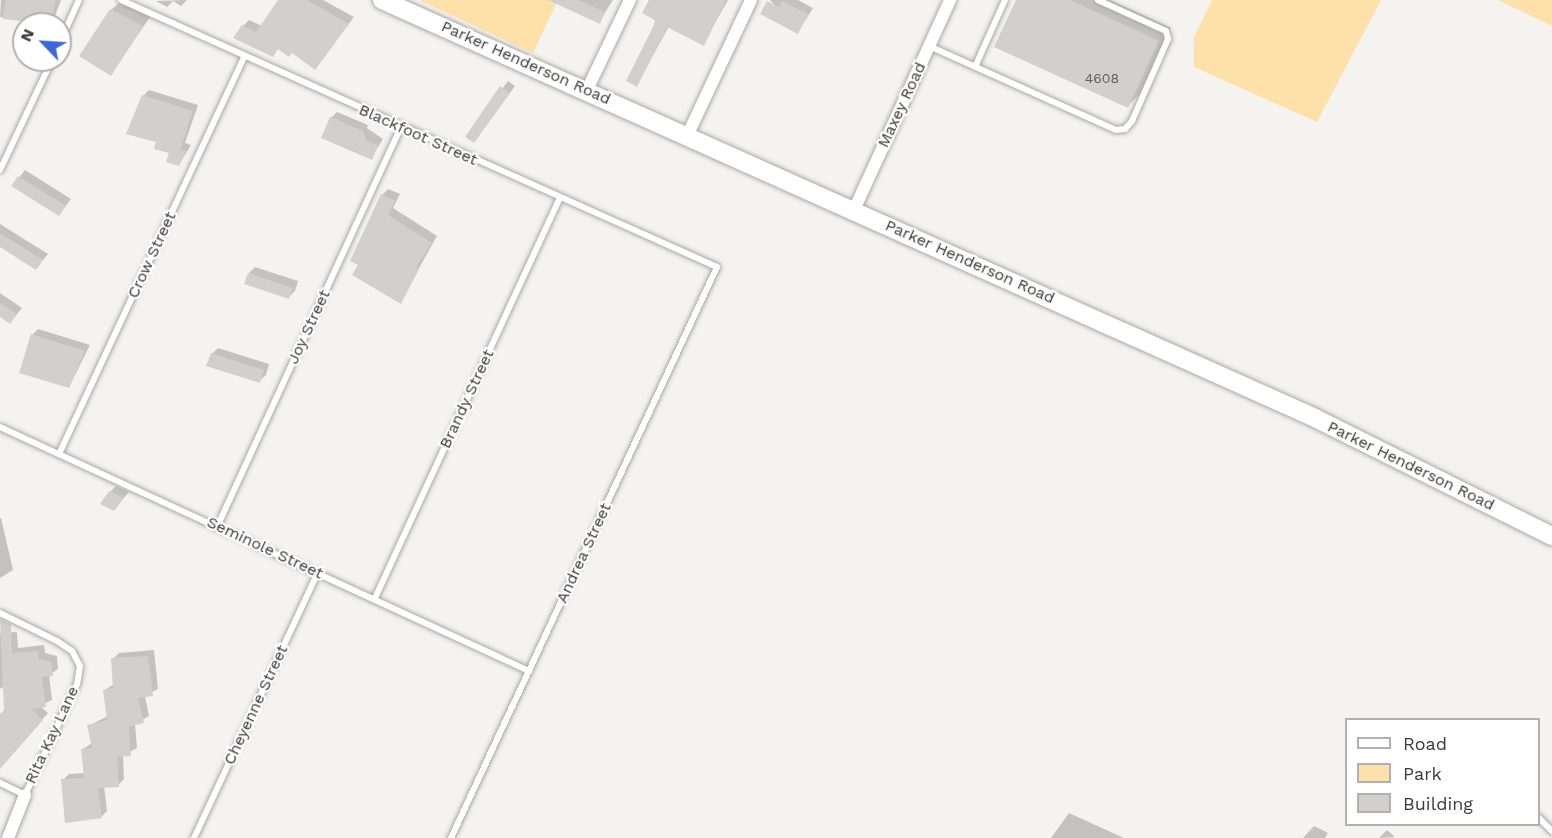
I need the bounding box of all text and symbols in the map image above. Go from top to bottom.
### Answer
north arrow [12,12,72,72]
street label: Parker Henderson Road [438,17,614,109]
text: N [16,26,38,44]
street label: Maxey Road [874,59,930,151]
house number: 4608 [1085,70,1119,86]
street label: Blackfoot Street [356,100,480,170]
street label: Crow Street [124,209,180,301]
street label: Parker Henderson Road [882,216,1058,308]
street label: Joy Street [283,287,335,367]
street label: Brandy Street [436,346,498,452]
street label: Parker Henderson Road [1324,417,1498,515]
street label: Andrea Street [552,500,616,606]
street label: Seminole Street [204,513,326,583]
street label: Cheyenne Street [220,642,292,768]
street label: Rita Kay Lane [21,683,83,787]
legend [1345,718,1540,826]
text: Road [1403,733,1447,754]
text: Park [1403,763,1442,784]
text: Building [1403,793,1473,814]

